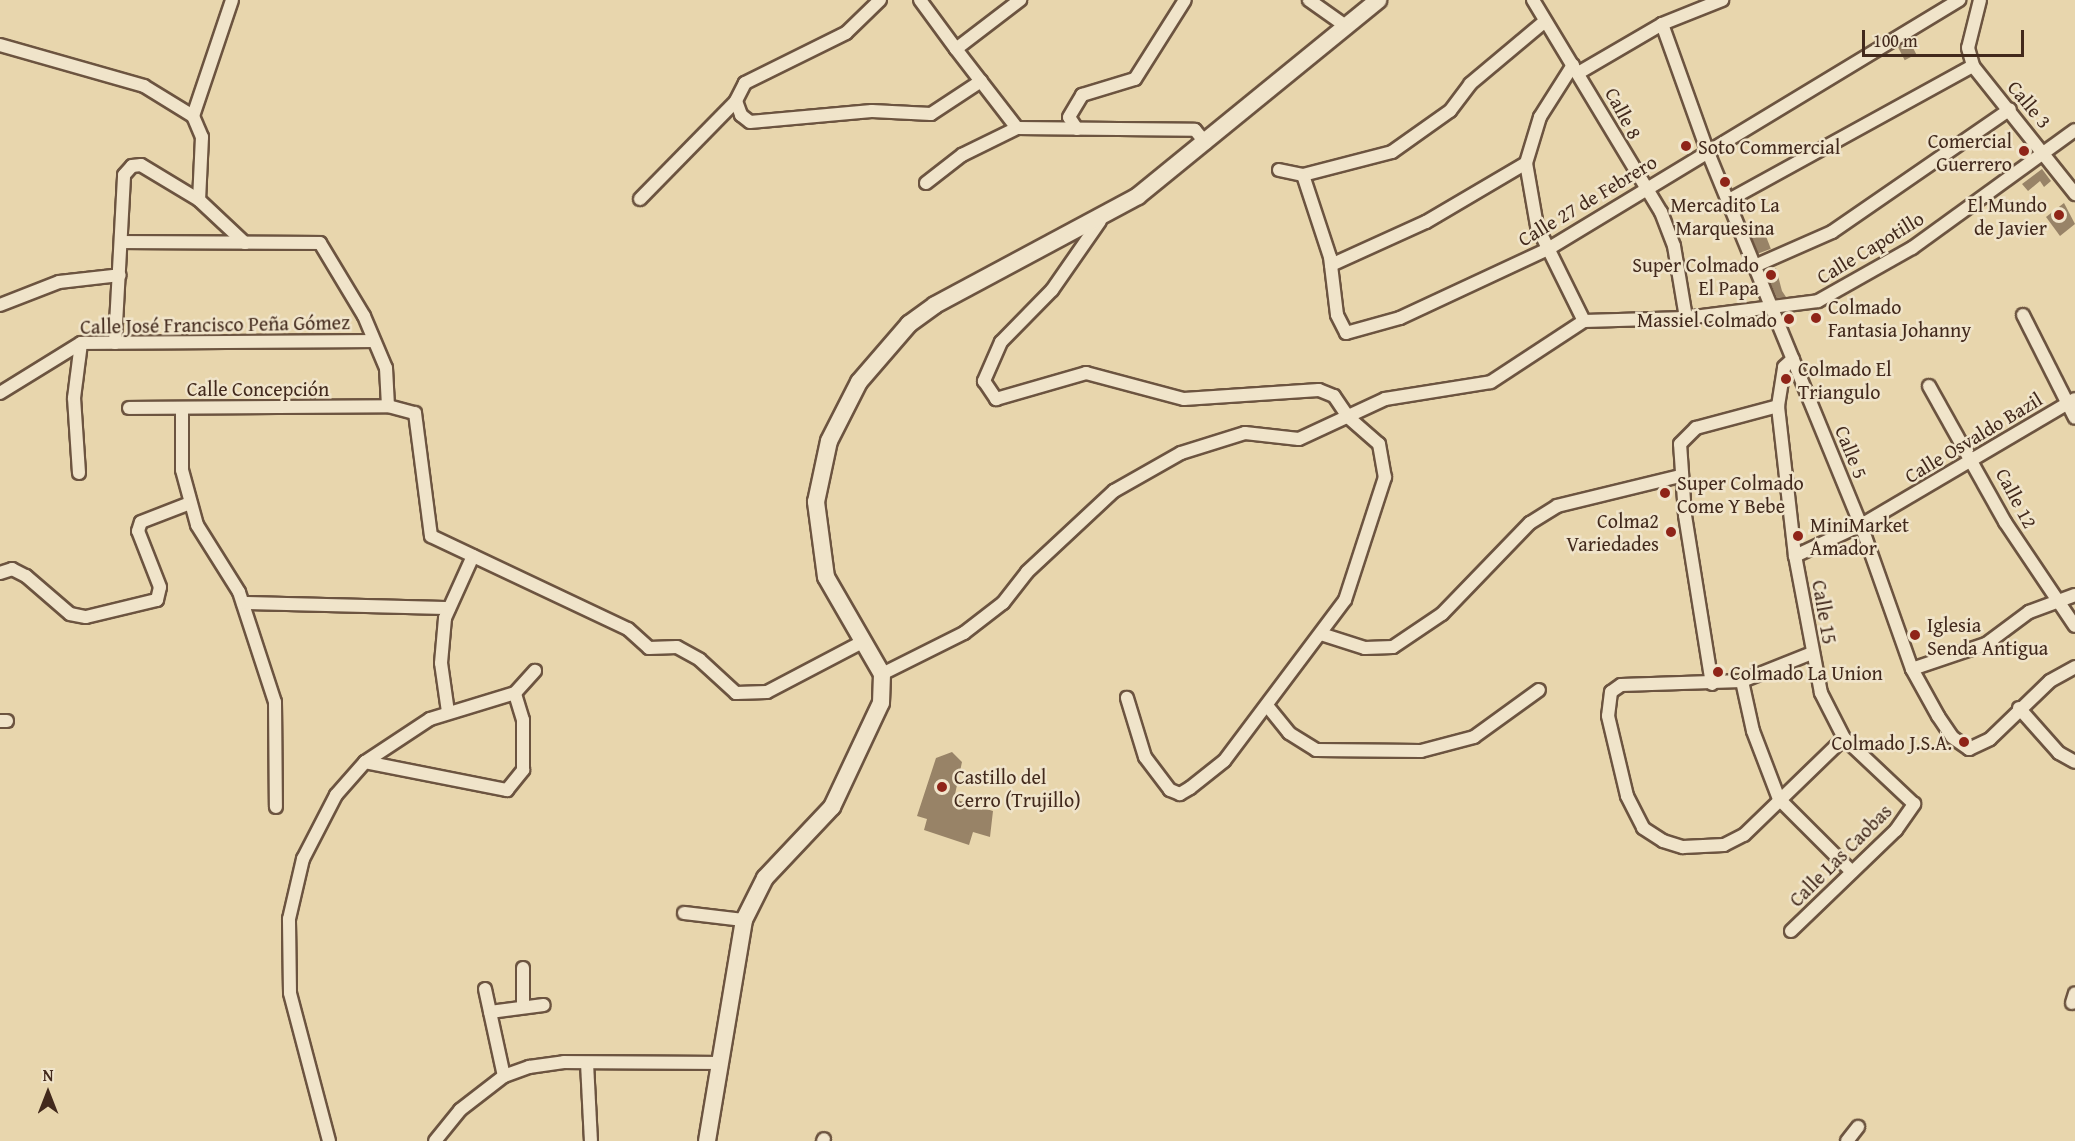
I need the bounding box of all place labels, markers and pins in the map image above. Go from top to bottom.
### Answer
place label: Comercial Guerrero [1928,128,2012,175]
place label: Soto Commercial [1698,134,1840,158]
marker: Soto Commercial [1679,139,1693,153]
marker: Comercial Guerrero [2017,144,2031,158]
marker: Mercadito La Marquesina [1718,175,1732,189]
place label: Mercadito La Marquesina [1670,192,1780,239]
place label: El Mundo de Javier [1968,192,2047,239]
marker: El Mundo de Javier [2052,208,2066,222]
place label: Super Colmado El Papa [1632,252,1759,299]
marker: Super Colmado El Papa [1764,268,1778,282]
place label: Colmado Fantasia Johanny [1828,294,1971,341]
place label: Massiel Colmado [1637,307,1777,331]
marker: Colmado Fantasia Johanny [1809,311,1823,325]
marker: Massiel Colmado [1782,312,1796,326]
place label: Colmado El Triangulo [1798,356,1891,403]
marker: Colmado El Triangulo [1779,372,1793,386]
place label: Super Colmado Come Y Bebe [1677,470,1804,517]
marker: Super Colmado Come Y Bebe [1658,486,1672,500]
place label: Colma2 Variedades [1566,508,1659,555]
place label: MiniMarket Amador [1810,512,1909,559]
marker: Colma2 Variedades [1664,525,1678,539]
marker: MiniMarket Amador [1791,529,1805,543]
place label: Iglesia Senda Antigua [1927,612,2048,659]
marker: Iglesia Senda Antigua [1908,628,1922,642]
place label: Colmado La Union [1730,660,1883,684]
marker: Colmado La Union [1711,665,1725,679]
place label: Colmado J.S.A. [1831,730,1952,754]
marker: Colmado J.S.A. [1957,735,1971,749]
place label: Castillo del Cerro (Trujillo) [954,764,1081,811]
marker: Castillo del Cerro (Trujillo) [935,780,949,794]

